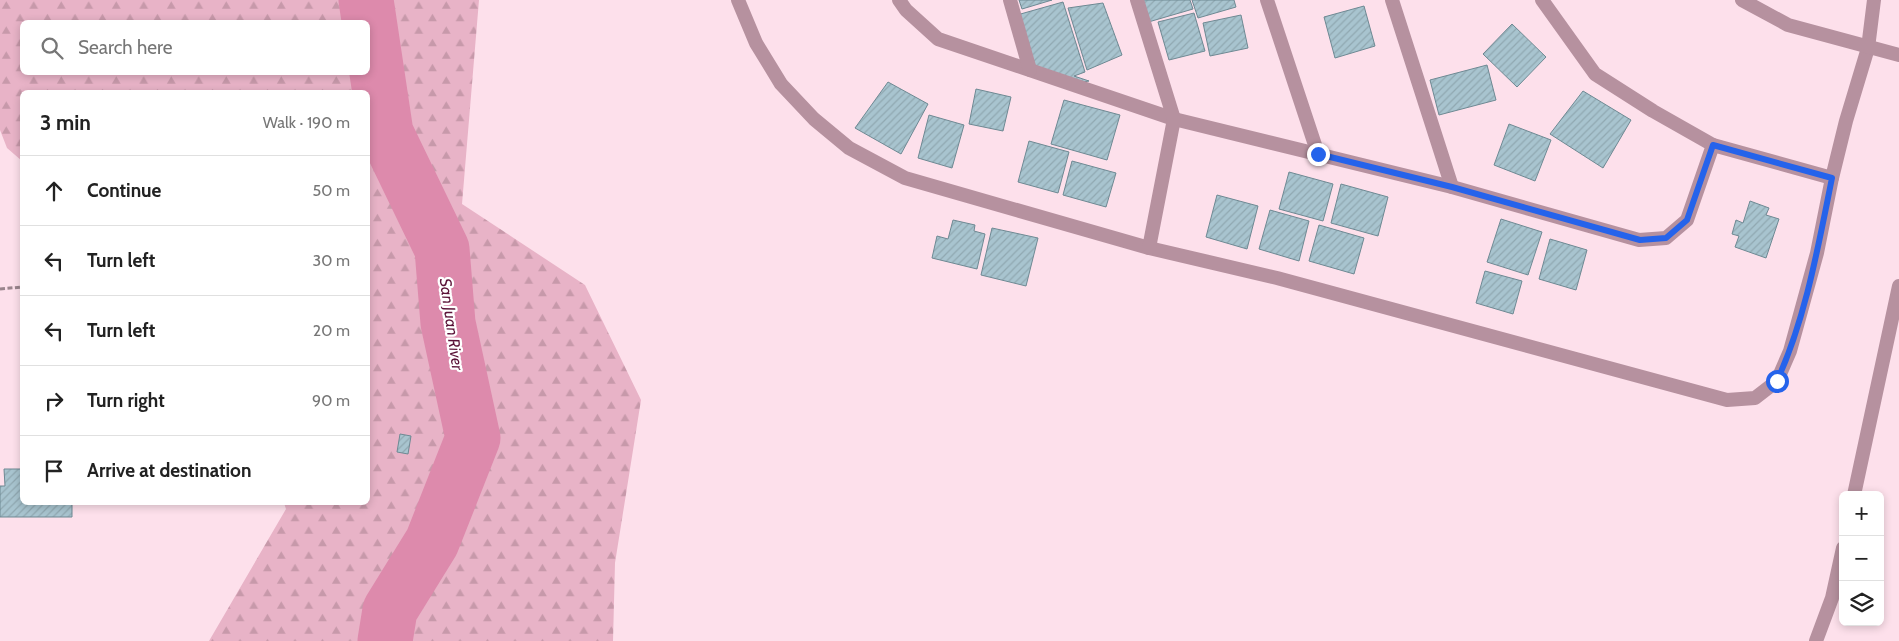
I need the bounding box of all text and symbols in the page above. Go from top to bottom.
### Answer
search box [20,20,370,75]
icon: search [38,34,66,62]
text: Search here [78,36,172,59]
text: 3 min [40,110,91,135]
text: Walk · 190 m [263,113,350,132]
route end [1307,143,1330,166]
icon: ahead [40,177,68,205]
text: Continue [87,179,161,202]
text: 50 m [313,181,350,200]
icon: left [40,247,68,275]
text: Turn left [87,249,155,272]
text: 30 m [313,251,350,270]
water label: San Juan River [436,277,467,372]
icon: left [40,317,68,345]
text: Turn left [87,319,155,342]
text: 20 m [313,321,350,340]
route start [1766,370,1789,393]
icon: right [40,387,68,415]
text: Turn right [87,389,165,412]
text: 90 m [312,391,350,410]
icon: arrive [40,457,68,485]
text: Arrive at destination [87,459,251,482]
map controls [1839,491,1884,626]
button: + [1839,491,1884,536]
button: − [1839,536,1884,581]
button: layers [1839,581,1884,626]

